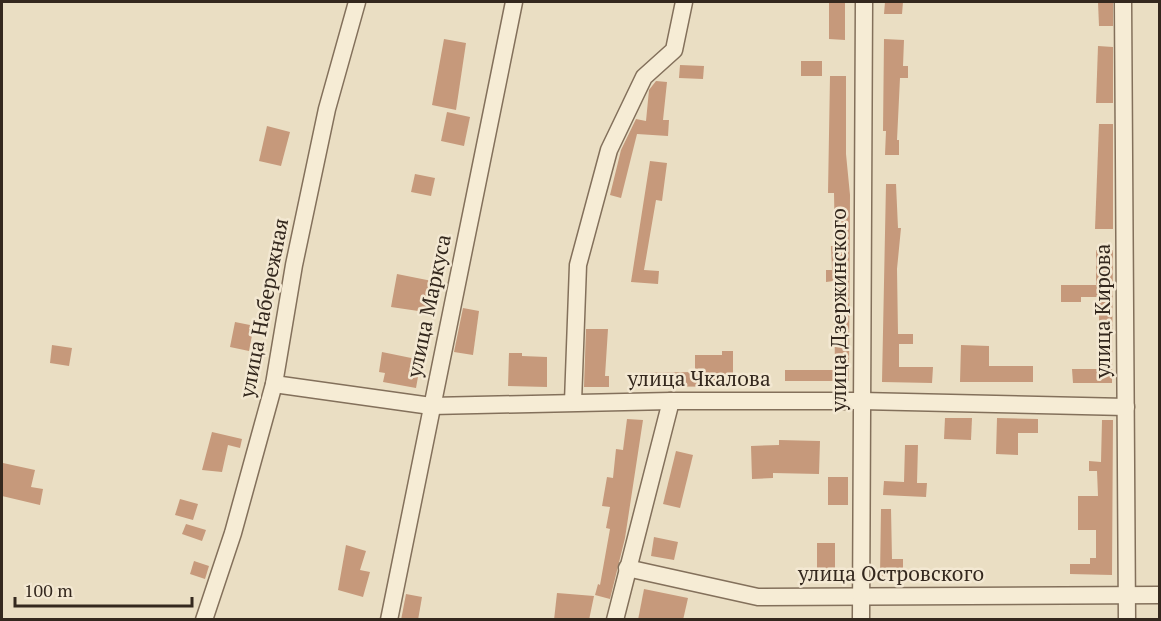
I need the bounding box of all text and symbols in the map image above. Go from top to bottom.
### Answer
street label: улица Дзержинского [824,208,852,413]
street label: улица Набережная [232,216,294,401]
street label: улица Маркуса [399,231,457,381]
street label: улица Кирова [1088,243,1116,379]
street label: улица Чкалова [626,364,771,392]
street label: улица Островского [797,559,984,587]
scale bar [15,570,192,608]
text: 100 m [24,578,73,602]

